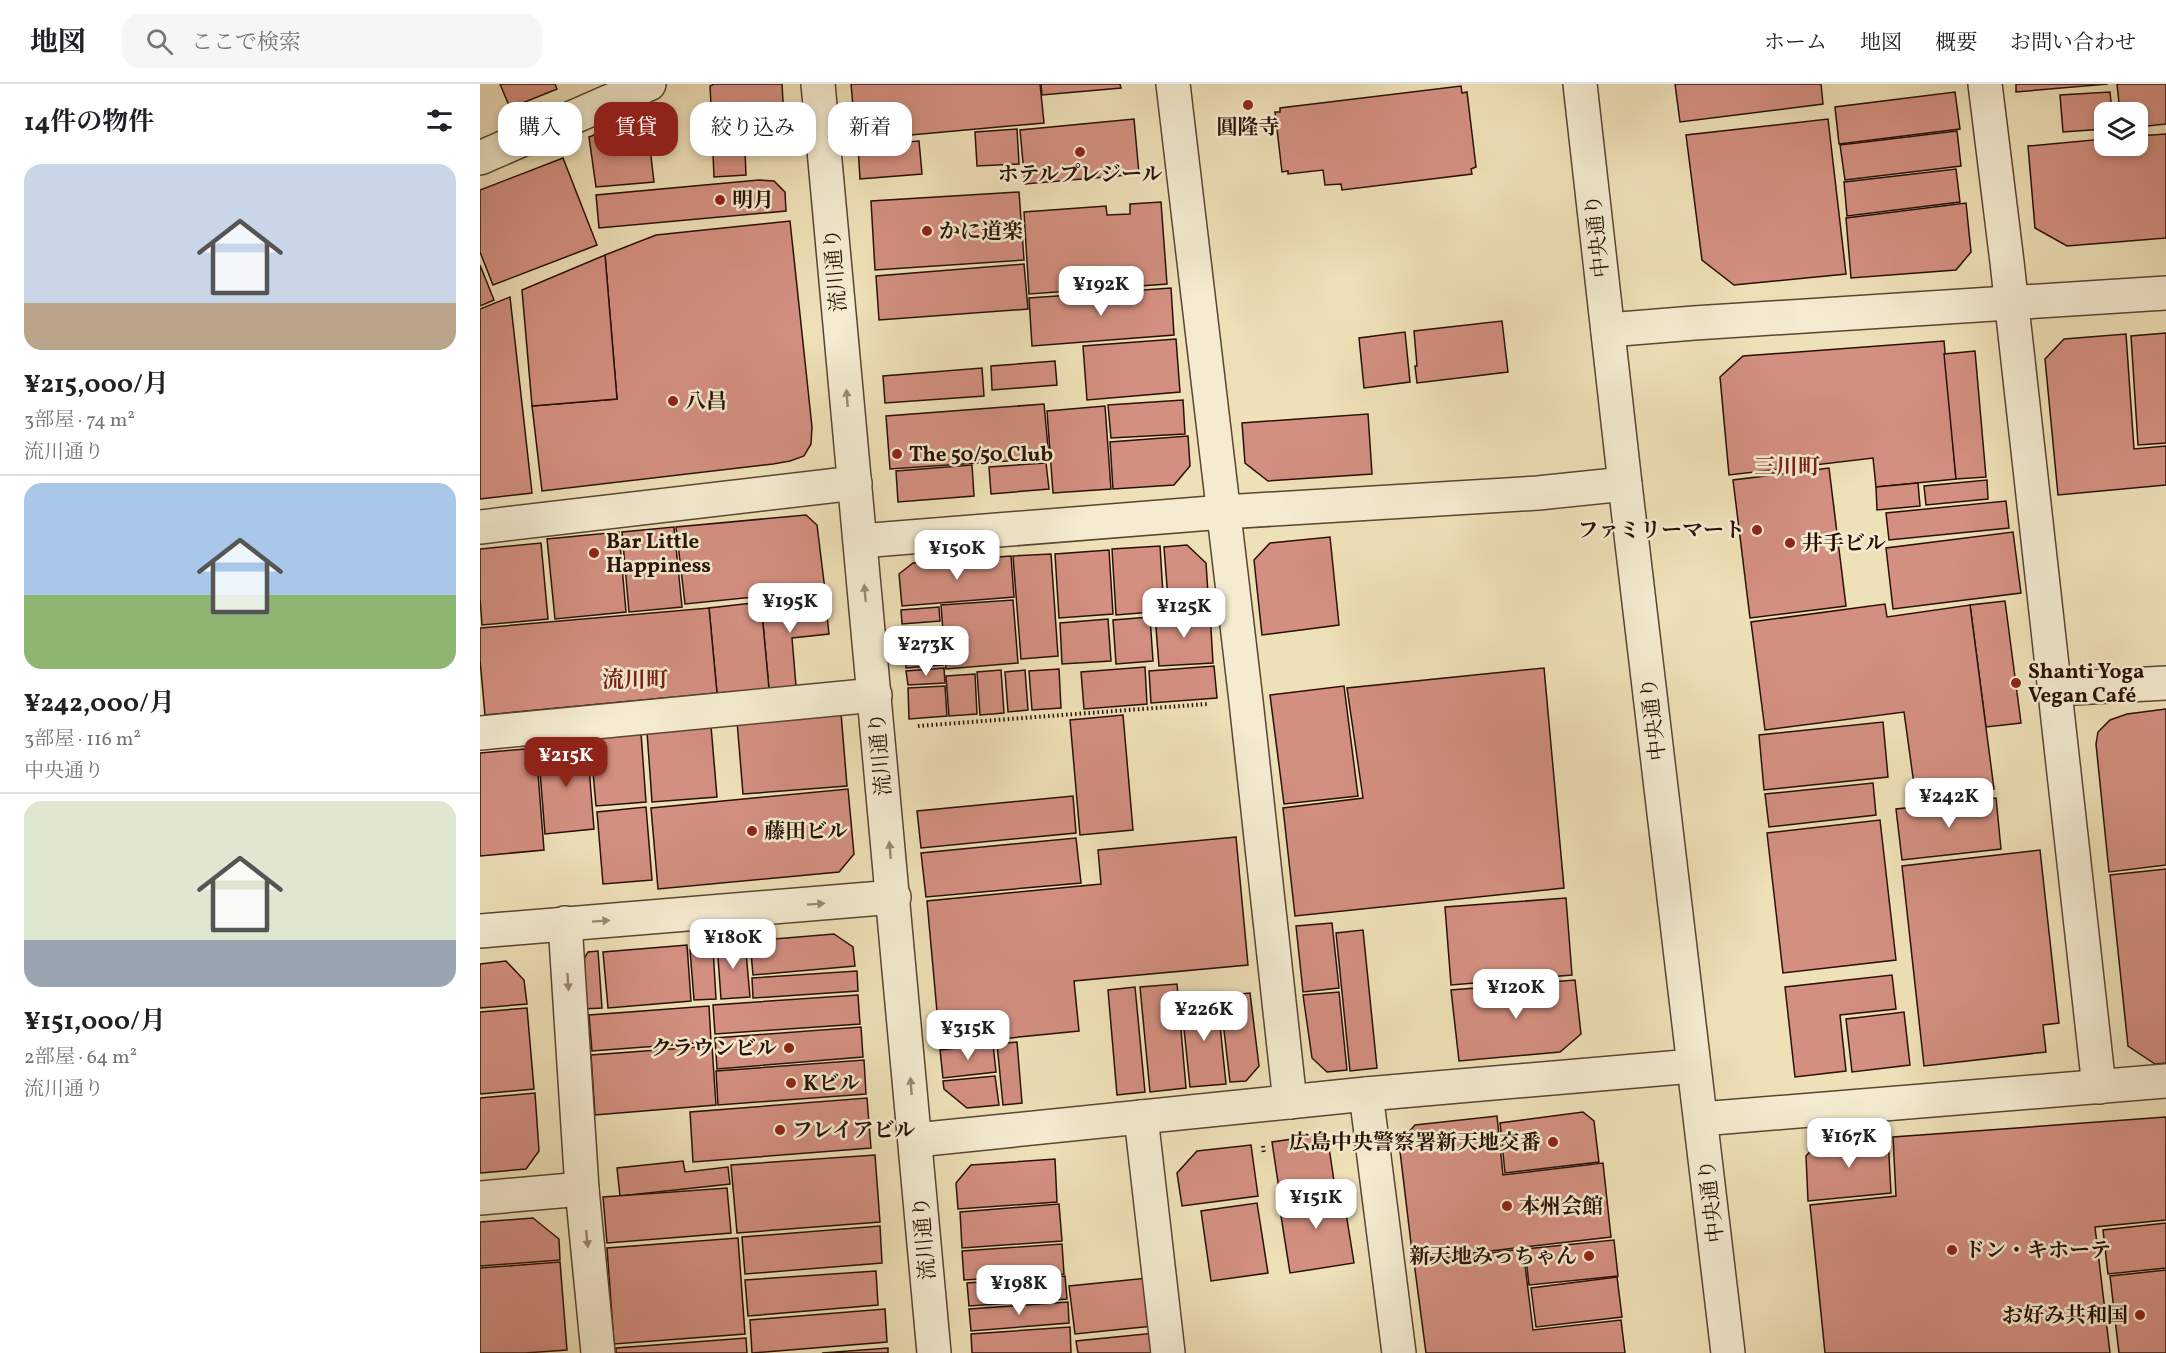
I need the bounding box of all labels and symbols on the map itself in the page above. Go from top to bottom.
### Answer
marker: 圓隆寺 [1241,98,1255,112]
place label: 圓隆寺 [1217,114,1280,143]
marker: ホテルプレジール [1073,145,1087,159]
place label: ホテルプレジール [997,161,1163,190]
place label: 明月 [732,187,774,216]
marker: 明月 [713,193,727,207]
street label: 中央通り [1580,193,1617,279]
place label: かに道楽 [939,218,1023,247]
marker: かに道楽 [920,224,934,238]
street label: 流川通り [818,227,855,313]
pin: ¥192K [1059,266,1143,317]
place label: 八昌 [685,388,727,417]
one-way arrow [842,389,852,408]
marker: 八昌 [666,394,680,408]
place label: The 50/50 Club [909,441,1053,470]
marker: The 50/50 Club [890,447,904,461]
district label: 三川町 [1754,453,1820,484]
place label: ファミリーマート [1577,517,1745,546]
marker: ファミリーマート [1750,523,1764,537]
place label: Bar Little Happiness [606,528,711,581]
pin: ¥150K [915,530,999,581]
place label: 井手ビル [1802,530,1886,559]
marker: 井手ビル [1783,536,1797,550]
marker: Bar Little Happiness [587,546,601,560]
pin: ¥195K [748,583,832,634]
one-way arrow [860,583,870,602]
pin: ¥125K [1142,588,1226,639]
pin: ¥273K [884,626,968,677]
place label: Shanti Yoga Vegan Café [2028,658,2144,711]
district label: 流川町 [602,666,668,697]
street label: 中央通り [1635,675,1674,762]
marker: Shanti Yoga Vegan Café [2009,676,2023,690]
street label: 流川通り [863,711,900,797]
pin: ¥215K [524,737,608,788]
pin: ¥242K [1907,778,1991,829]
place label: 藤田ビル [764,818,848,847]
marker: 藤田ビル [745,824,759,838]
one-way arrow [885,840,895,859]
one-way arrow [807,899,826,909]
one-way arrow [592,916,611,925]
pin: ¥180K [691,919,775,970]
pin: ¥120K [1474,969,1558,1020]
one-way arrow [564,972,573,991]
pin: ¥226K [1162,991,1246,1042]
pin: ¥315K [926,1010,1010,1061]
place label: クラウンビル [651,1035,777,1064]
marker: クラウンビル [782,1041,796,1055]
place label: Kビル [803,1070,860,1099]
marker: Kビル [784,1076,798,1090]
one-way arrow [906,1076,916,1095]
place label: フレイアビル [792,1117,915,1146]
pin: ¥167K [1807,1118,1891,1169]
marker: フレイアビル [773,1123,787,1137]
place label: 広島中央警察署新天地交番 [1289,1129,1541,1158]
marker: 広島中央警察署新天地交番 [1546,1135,1560,1149]
street label: 中央通り [1693,1157,1732,1244]
pin: ¥151K [1274,1179,1358,1230]
place label: 本州会館 [1519,1193,1603,1222]
street label: 流川通り [907,1195,944,1281]
marker: 本州会館 [1500,1199,1514,1213]
one-way arrow [582,1230,592,1249]
place label: ドン・キホーテ [1964,1237,2111,1266]
place label: 新天地みっちゃん [1409,1243,1577,1272]
marker: ドン・キホーテ [1945,1243,1959,1257]
marker: 新天地みっちゃん [1582,1249,1596,1263]
pin: ¥198K [977,1265,1061,1316]
place label: お好み共和国 [2002,1302,2128,1331]
marker: お好み共和国 [2133,1308,2147,1322]

